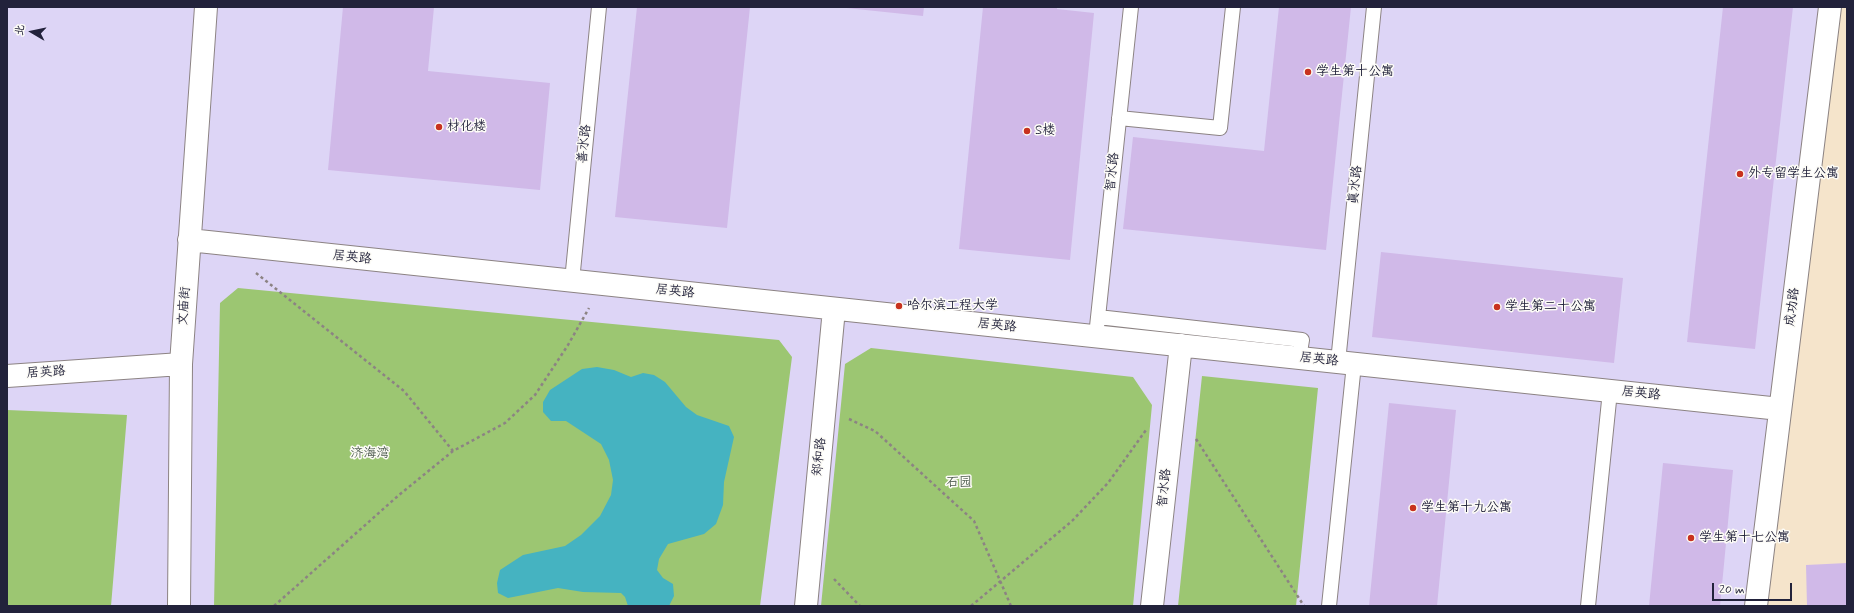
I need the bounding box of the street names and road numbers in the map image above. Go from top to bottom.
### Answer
street label: 善水路 [575,124,595,164]
street label: 智水路 [1103,152,1123,192]
street label: 真水路 [1346,165,1366,205]
street label: 居英路 [332,248,372,268]
street label: 居英路 [655,282,695,302]
street label: 文庙街 [176,286,194,326]
street label: 成功路 [1783,287,1803,327]
street label: 居英路 [977,316,1017,336]
street label: 居英路 [1299,350,1339,370]
street label: 居英路 [26,364,66,382]
street label: 居英路 [1621,384,1661,404]
street label: 郑和路 [810,437,830,477]
street label: 智水路 [1155,468,1175,508]

